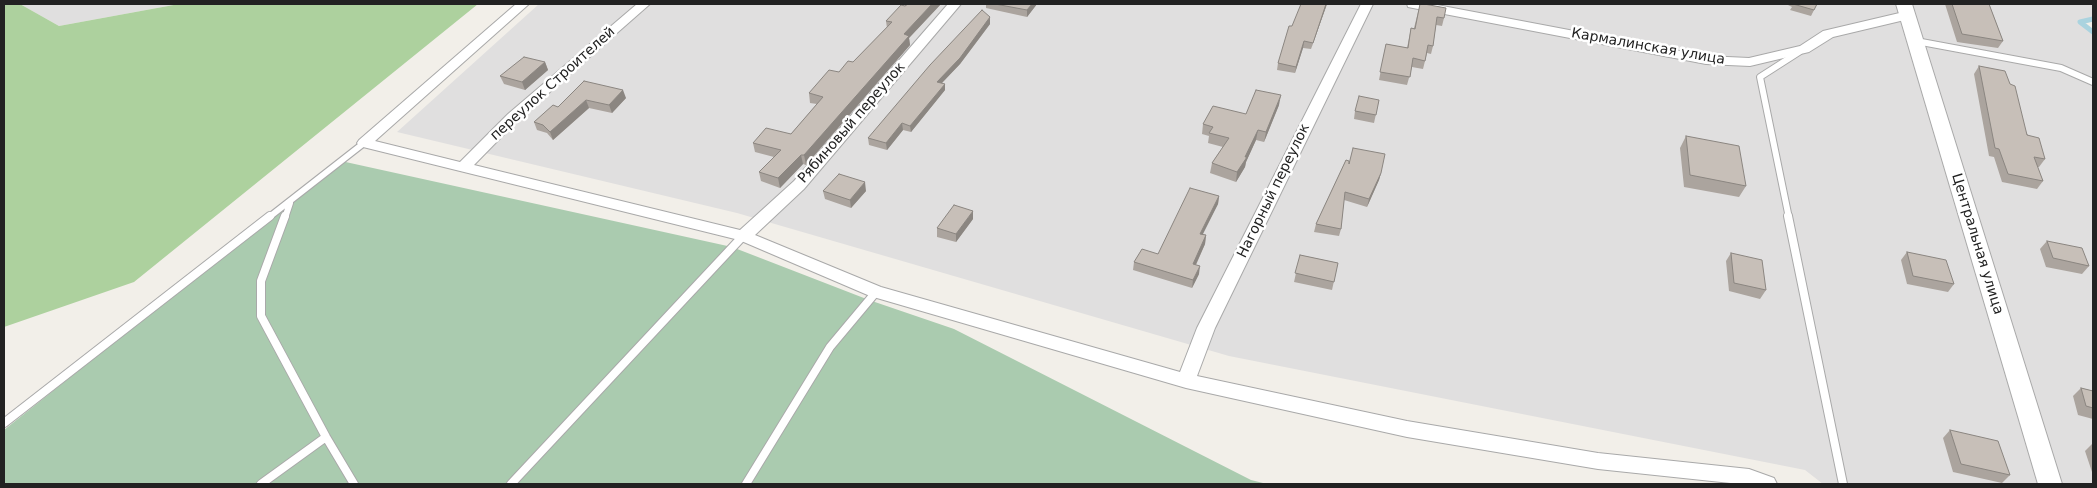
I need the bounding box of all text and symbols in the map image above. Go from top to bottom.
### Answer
street label: переулок Строителей [487,24,619,144]
street label: Кармалинская улица [1570,25,1726,69]
street label: Рябиновый переулок [795,59,909,187]
street label: Нагорный переулок [1234,121,1314,261]
street label: Центральная улица [1948,171,2006,317]

